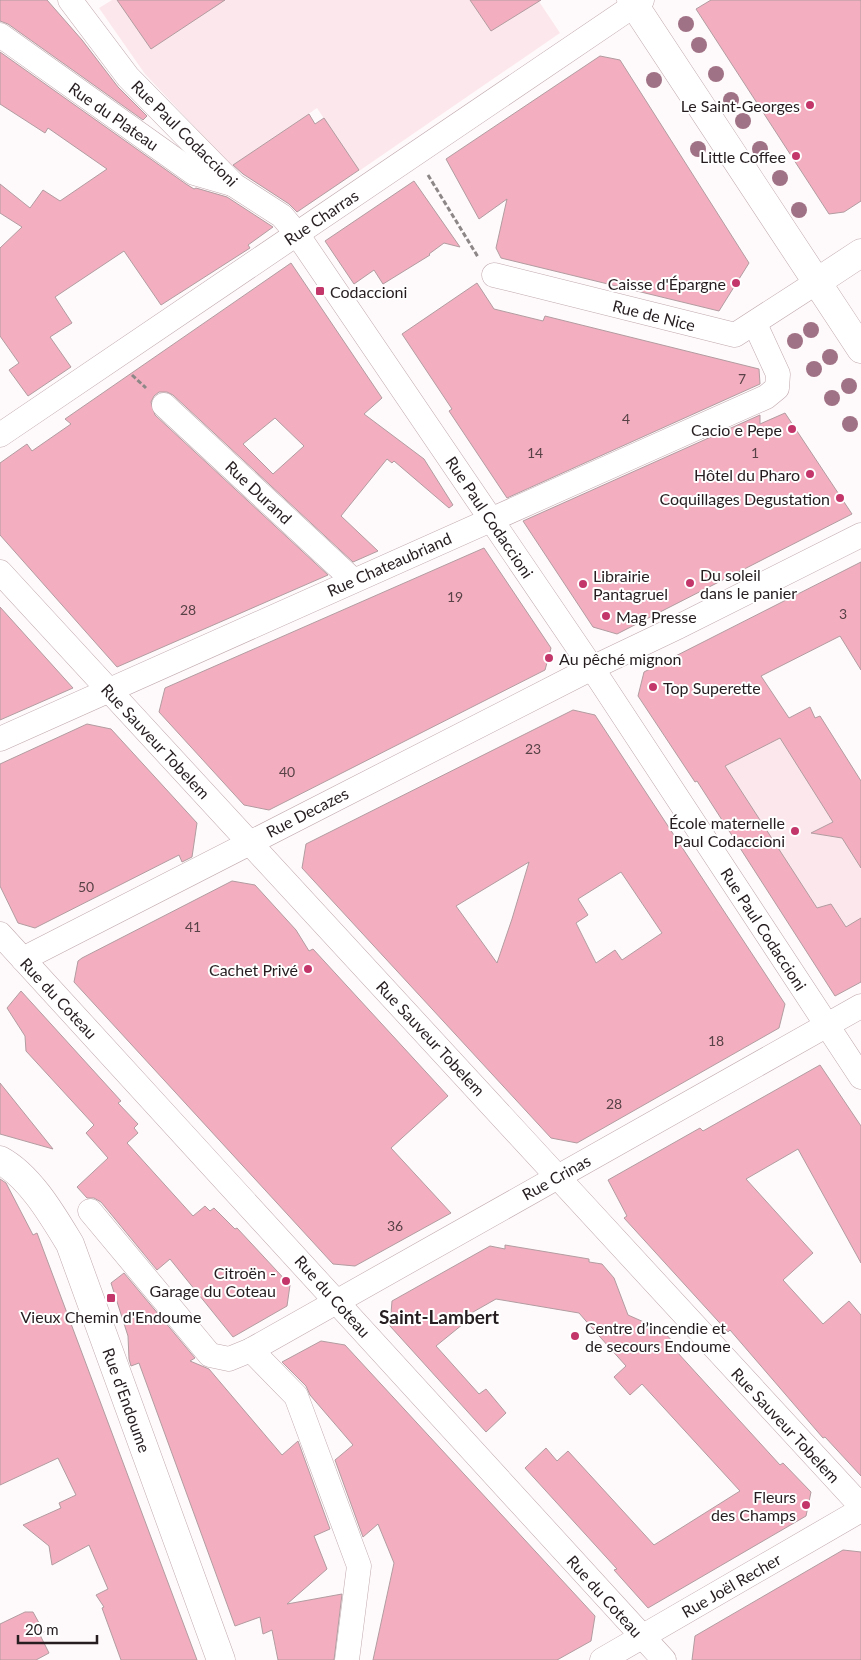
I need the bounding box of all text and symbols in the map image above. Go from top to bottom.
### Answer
street label: Rue Paul Codaccioni [128,76,242,190]
street label: Rue du Plateau [65,78,163,154]
place label: Le Saint-Georges [681,96,800,115]
marker: Le Saint-Georges [804,99,816,111]
place label: Little Coffee [700,147,786,166]
marker: Little Coffee [790,150,802,162]
street label: Rue Charras [280,185,362,249]
place label: Caisse d'Épargne [608,274,726,293]
marker: Caisse d'Épargne [730,277,742,289]
place label: Codaccioni [330,282,407,301]
marker: Codaccioni [314,285,326,297]
street label: Rue de Nice [611,296,697,334]
house number: 7 [738,370,746,387]
house number: 4 [622,410,630,427]
place label: Cacio e Pepe [691,420,782,439]
marker: Cacio e Pepe [786,423,798,435]
house number: 14 [527,444,543,461]
house number: 1 [751,444,759,461]
street label: Rue Paul Codaccioni [442,453,538,581]
street label: Rue Durand [222,457,296,527]
place label: Hôtel du Pharo [694,465,800,484]
marker: Hôtel du Pharo [804,468,816,480]
place label: Coquillages Degustation [659,489,830,508]
marker: Coquillages Degustation [834,492,846,504]
street label: Rue Chateaubriand [324,528,454,600]
place label: Du soleil dans le panier [700,565,797,602]
place label: Librairie Pantagruel [593,566,668,603]
marker: Du soleil dans le panier [684,577,696,589]
marker: Librairie Pantagruel [577,578,589,590]
house number: 19 [447,588,463,605]
house number: 28 [180,601,196,618]
house number: 3 [839,605,847,622]
place label: Mag Presse [616,607,697,626]
marker: Mag Presse [600,610,612,622]
place label: Au pêché mignon [559,649,681,668]
marker: Au pêché mignon [543,652,555,664]
place label: Top Superette [663,678,761,697]
street label: Rue Sauveur Tobelem [98,679,214,803]
marker: Top Superette [647,681,659,693]
house number: 23 [525,740,541,757]
house number: 40 [279,763,295,780]
street label: Rue Decazes [263,783,351,841]
place label: École maternelle Paul Codaccioni [669,813,785,850]
marker: École maternelle Paul Codaccioni [789,825,801,837]
street label: Rue Paul Codaccioni [717,864,811,994]
house number: 50 [78,878,94,895]
house number: 41 [185,918,201,935]
street label: Rue du Coteau [17,954,101,1042]
place label: Cachet Privé [209,960,298,979]
marker: Cachet Privé [302,963,314,975]
street label: Rue Sauveur Tobelem [373,976,489,1100]
house number: 18 [708,1032,724,1049]
house number: 28 [606,1095,622,1112]
street label: Rue Crinas [518,1150,594,1204]
house number: 36 [387,1217,403,1234]
street label: Rue du Coteau [291,1251,375,1341]
place label: Citroën - Garage du Coteau [150,1263,276,1300]
marker: Citroën - Garage du Coteau [280,1275,292,1287]
marker: Vieux Chemin d'Endoume [105,1292,117,1304]
district label: Saint-Lambert [379,1305,499,1328]
place label: Vieux Chemin d'Endoume [21,1307,201,1326]
place label: Centre d’incendie et de secours Endoume [585,1318,731,1355]
marker: Centre d’incendie et de secours Endoume [569,1330,581,1342]
street label: Rue d'Endoume [99,1345,155,1455]
street label: Rue Sauveur Tobelem [728,1363,844,1487]
place label: Fleurs des Champs [711,1487,796,1524]
marker: Fleurs des Champs [800,1499,812,1511]
street label: Rue Joël Recher [678,1549,784,1621]
street label: Rue du Coteau [563,1551,647,1641]
scale bar [18,1612,96,1644]
text: 20 m [25,1620,59,1638]

